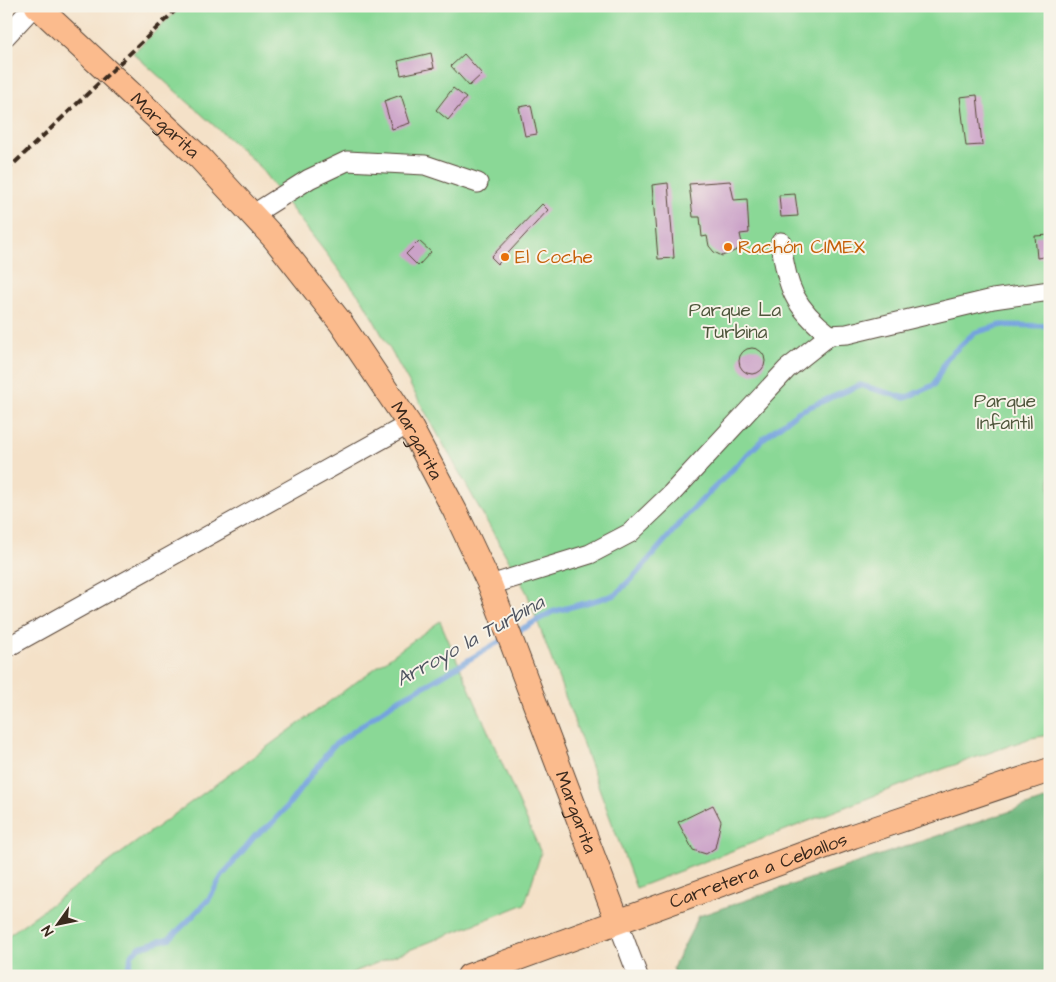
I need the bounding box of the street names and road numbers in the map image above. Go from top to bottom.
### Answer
street label: Margarita [124,86,206,165]
street label: Margarita [384,396,450,485]
street label: Margarita [548,767,604,857]
street label: Carretera a Ceballos [666,826,851,915]

